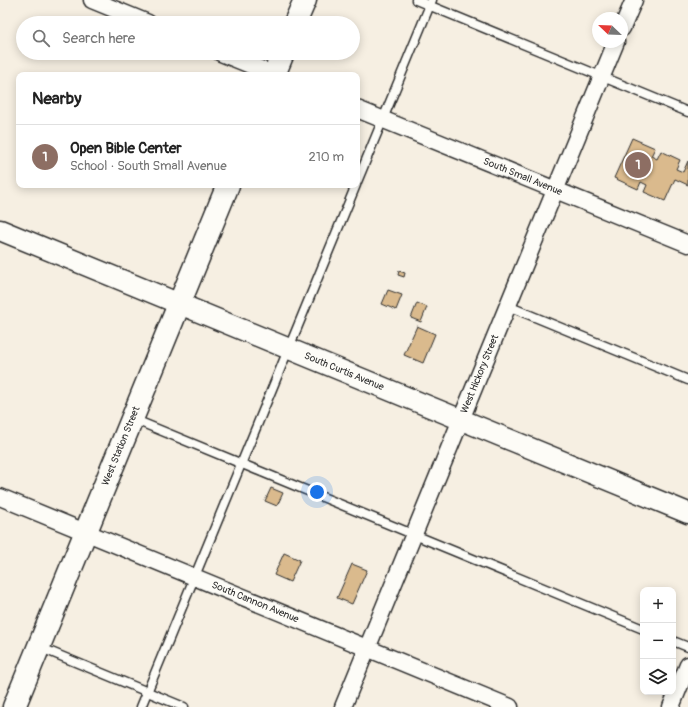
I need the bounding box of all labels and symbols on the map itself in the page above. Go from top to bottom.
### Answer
north arrow [592,12,628,48]
pin: 1 [625,150,651,180]
street label: South Small Avenue [481,155,564,198]
street label: West Hickory Street [458,332,502,415]
street label: South Curtis Avenue [302,350,386,393]
street label: West Station Street [99,404,143,487]
your location [307,482,327,502]
street label: South Cannon Avenue [210,579,301,625]

